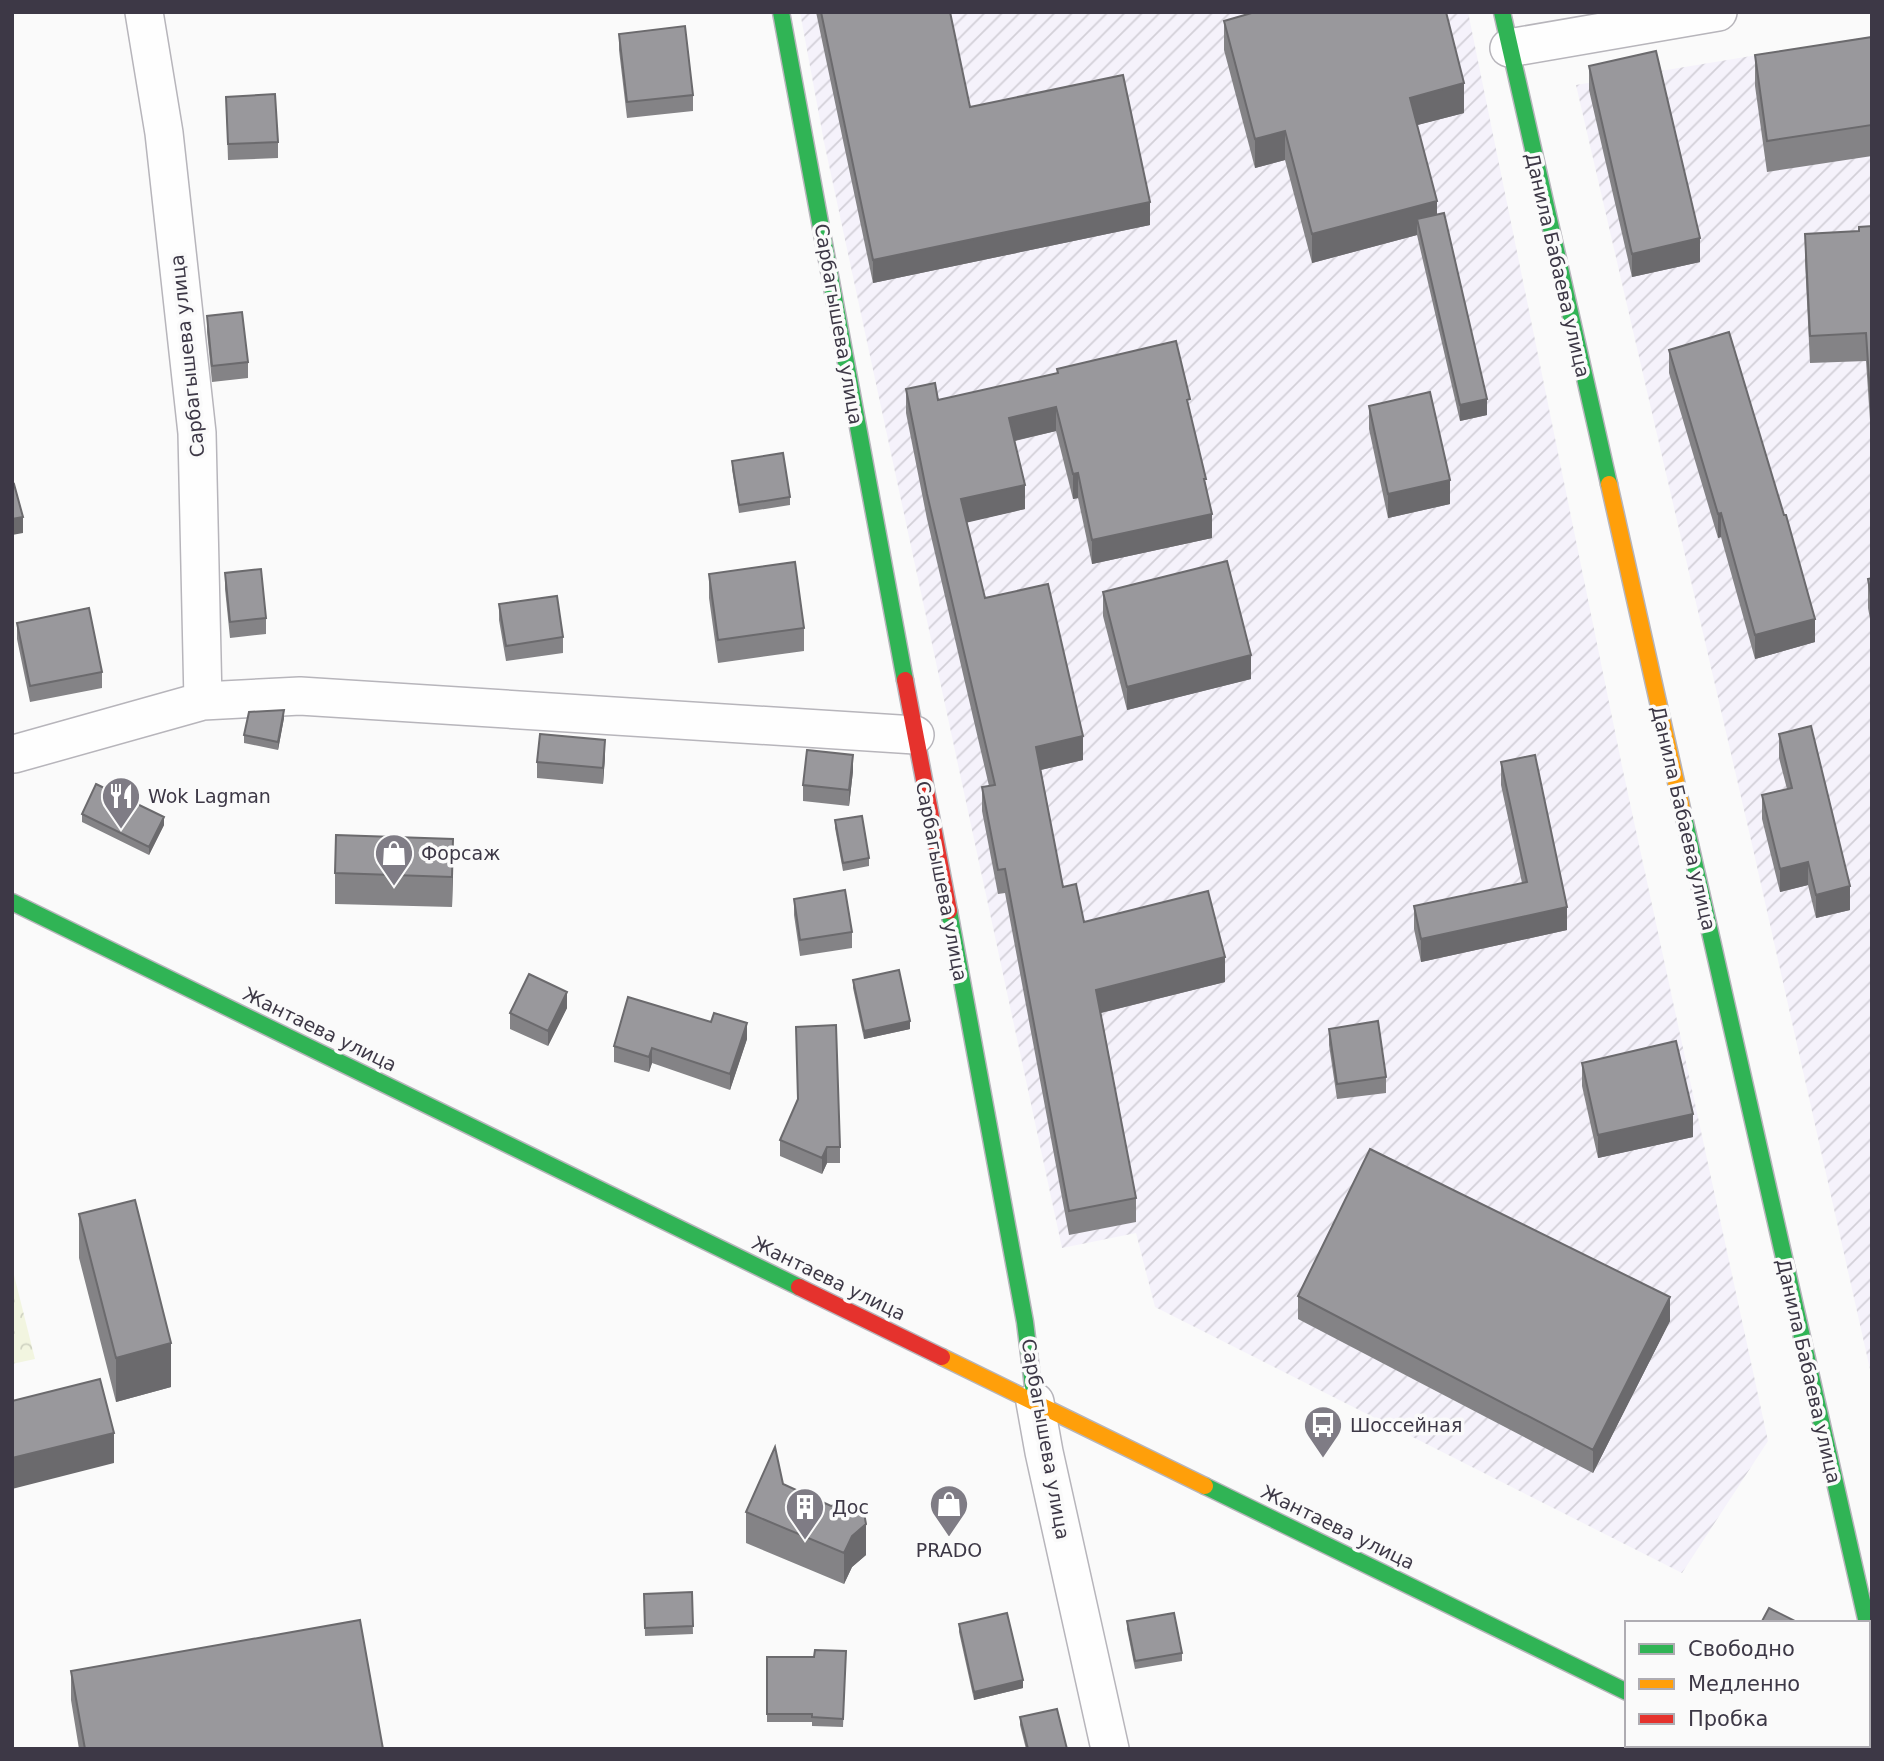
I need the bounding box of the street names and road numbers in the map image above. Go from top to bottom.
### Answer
street label: Данила Бабаева улица [1521,150,1595,380]
street label: Сарбагышева улица [810,222,868,426]
street label: Сарбагышева улица [165,254,209,458]
street label: Данила Бабаева улица [1647,703,1721,933]
street label: Сарбагышева улица [912,779,972,983]
street label: Жантаева улица [240,982,400,1076]
street label: Жантаева улица [749,1231,909,1325]
street label: Данила Бабаева улица [1772,1256,1846,1486]
street label: Сарбагышева улица [1017,1337,1075,1541]
street label: Жантаева улица [1258,1480,1418,1574]

